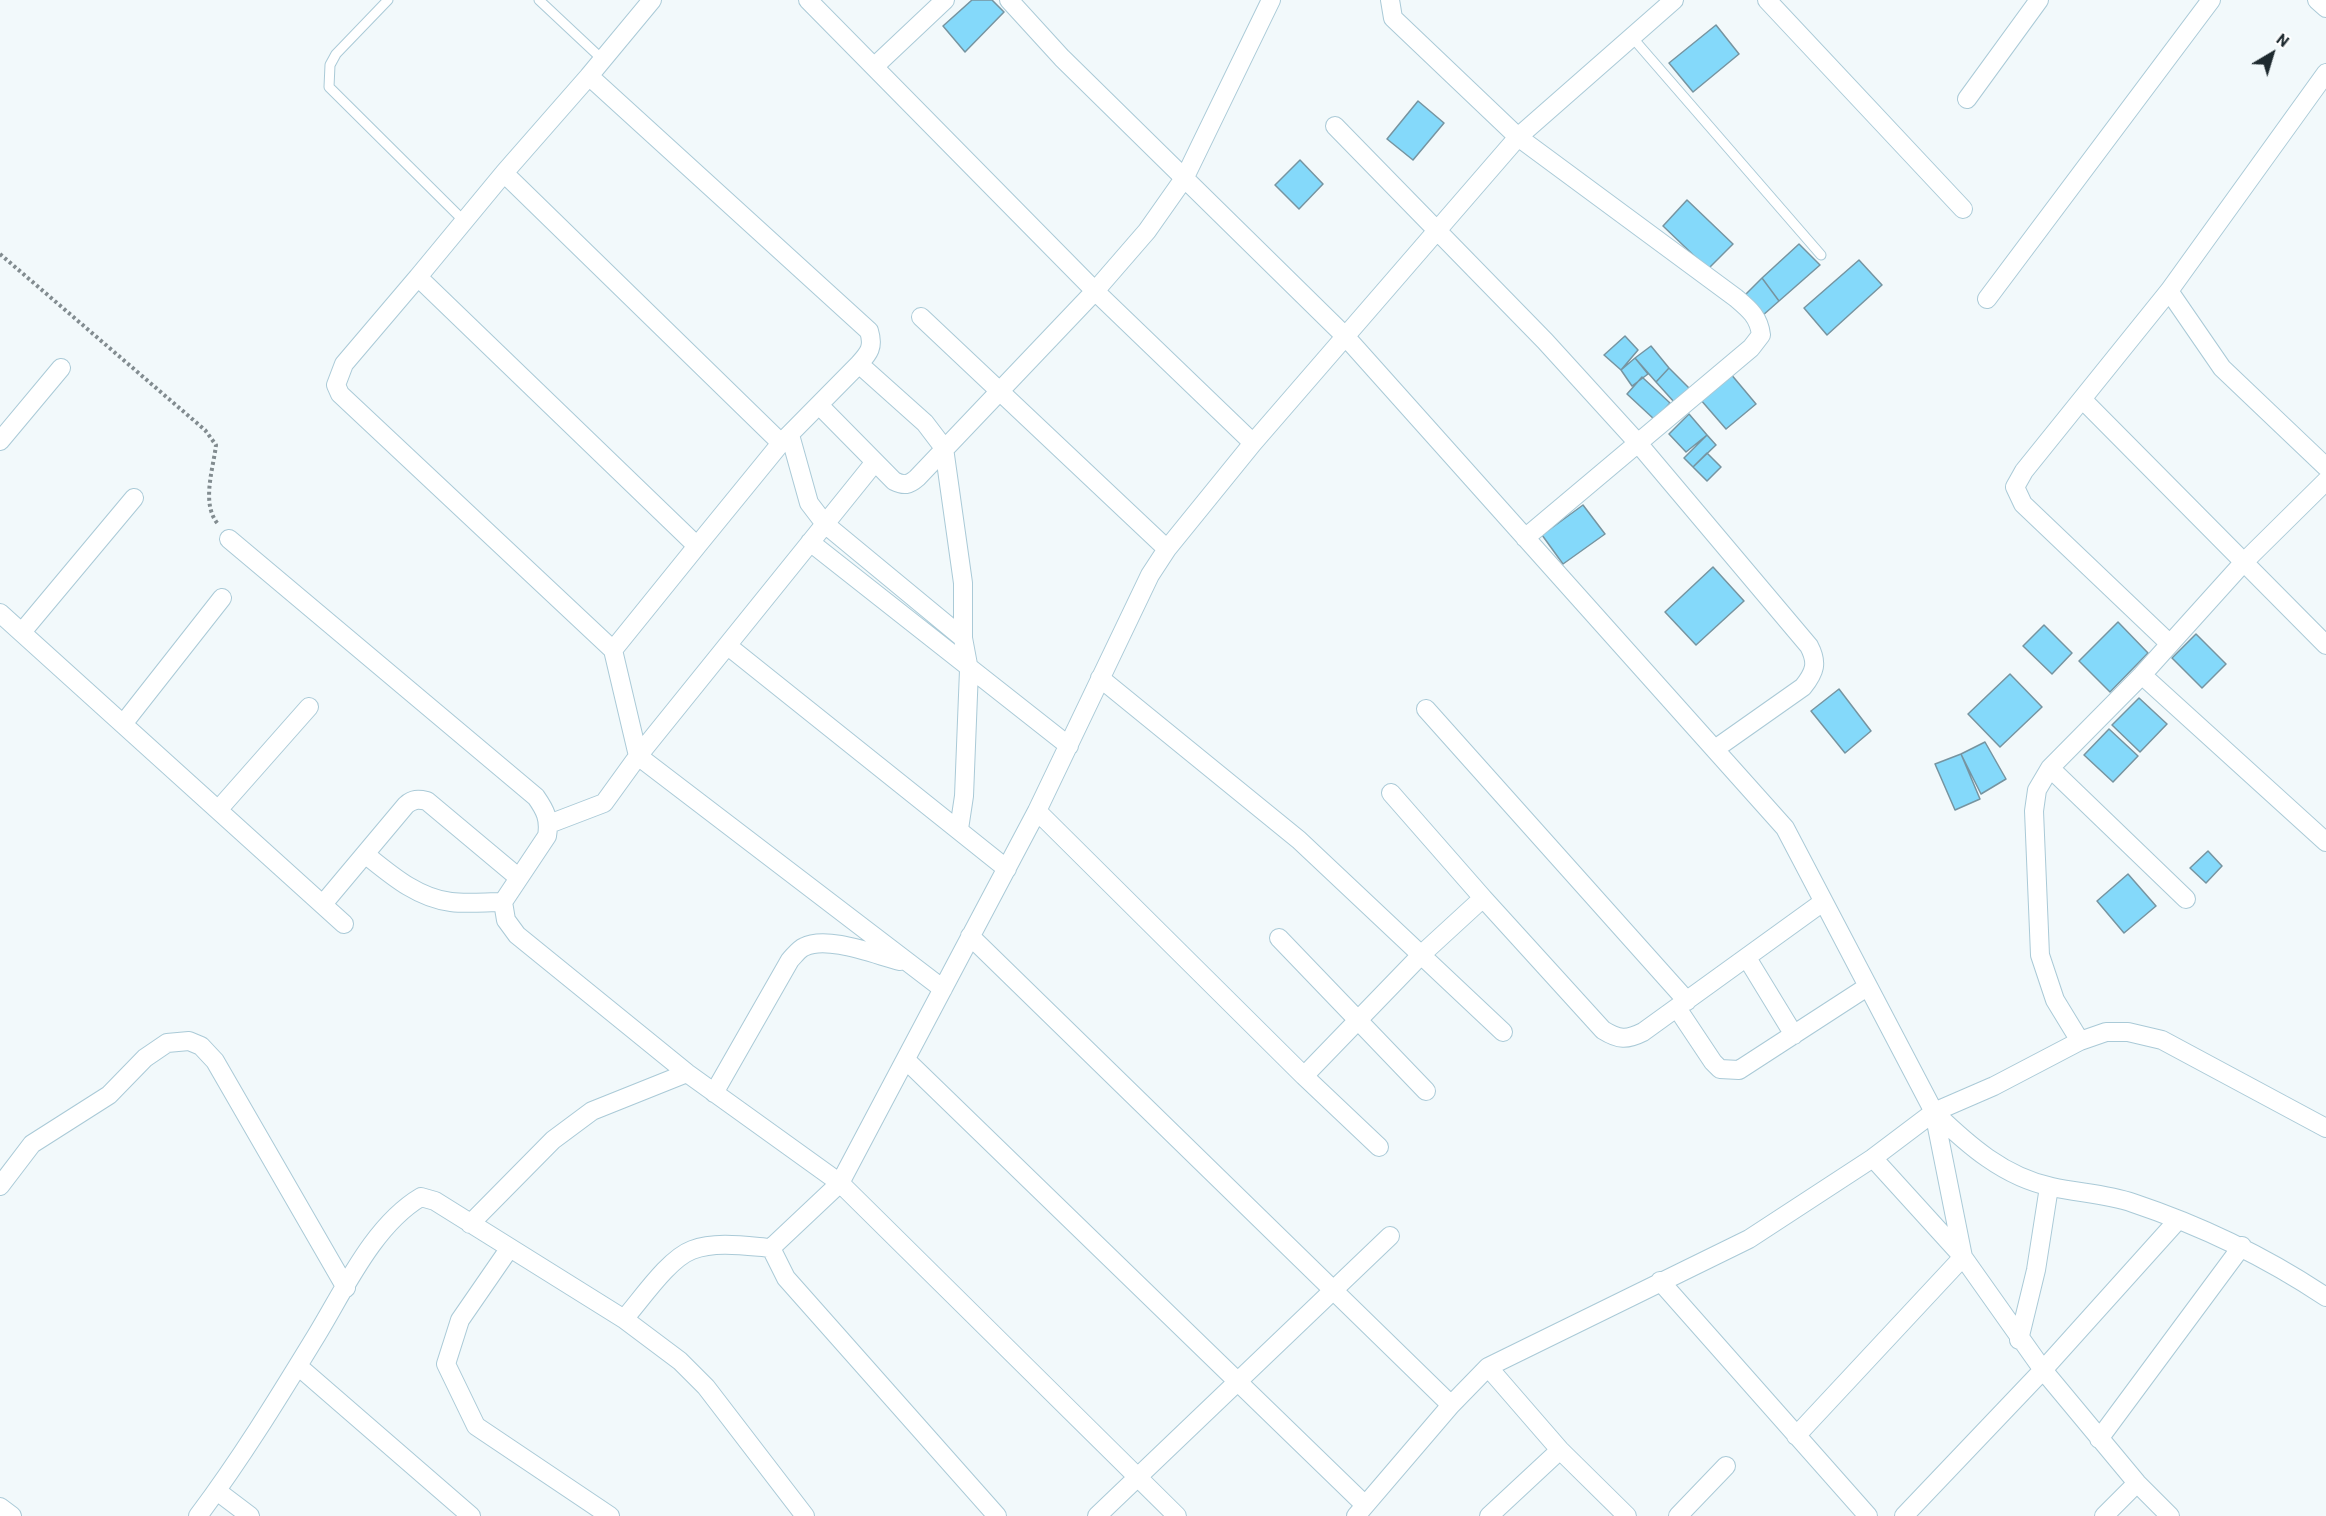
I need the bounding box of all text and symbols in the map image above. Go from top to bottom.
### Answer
north arrow [2242,24,2302,84]
text: N [2273,29,2293,50]

